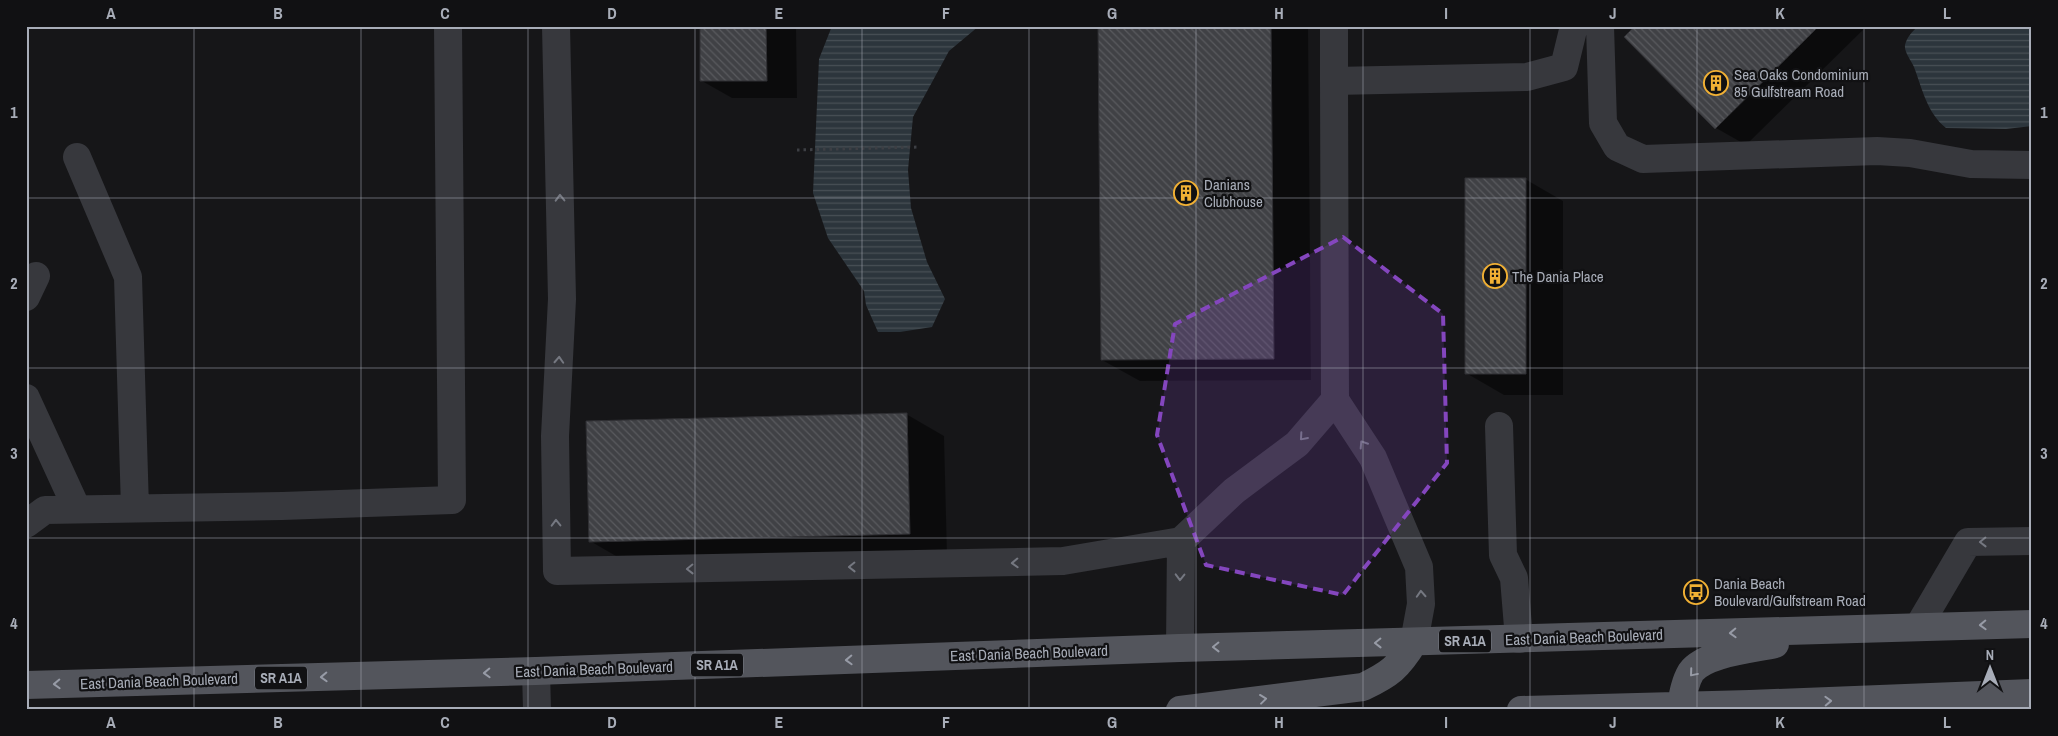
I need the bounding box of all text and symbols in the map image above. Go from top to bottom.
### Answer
text: A [106,2,116,24]
text: B [273,2,283,24]
text: C [440,2,450,24]
text: D [607,2,617,24]
text: E [775,2,784,24]
text: F [942,2,950,24]
text: G [1107,2,1117,24]
text: H [1274,2,1284,24]
text: I [1444,2,1448,24]
text: J [1609,2,1617,24]
text: K [1775,2,1785,24]
text: L [1943,2,1951,24]
place label: Sea Oaks Condominium 85 Gulfstream Road [1734,64,1869,102]
building icon: Sea Oaks Condominium 85 Gulfstream Road [1703,70,1729,96]
text: 1 [10,101,18,123]
text: 1 [2040,101,2048,123]
place label: Danians Clubhouse [1204,174,1263,212]
building icon: Danians Clubhouse [1173,180,1199,206]
one-way arrow [555,194,565,202]
building icon: The Dania Place [1482,263,1508,289]
place label: The Dania Place [1512,266,1604,287]
text: 2 [10,272,18,294]
text: 2 [2040,272,2048,294]
one-way arrow [554,356,565,364]
one-way arrow [1300,431,1309,440]
one-way arrow [1360,440,1370,449]
text: 3 [10,442,18,464]
text: 3 [2040,442,2048,464]
one-way arrow [551,518,561,526]
one-way arrow [1979,537,1986,547]
one-way arrow [1010,558,1018,568]
one-way arrow [848,561,856,572]
one-way arrow [686,564,694,575]
place label: Dania Beach Boulevard/Gulfstream Road [1714,573,1866,611]
one-way arrow [1175,574,1185,582]
bus stop icon: Dania Beach Boulevard/Gulfstream Road [1683,579,1709,605]
one-way arrow [1415,590,1426,598]
text: 4 [10,612,18,634]
text: 4 [2040,612,2048,634]
one-way arrow [1979,620,1987,631]
street label: East Dania Beach Boulevard [1505,624,1663,650]
one-way arrow [1729,628,1736,638]
road number: SR A1A [1439,630,1491,652]
one-way arrow [1374,638,1382,648]
street label: East Dania Beach Boulevard [950,640,1108,666]
one-way arrow [1212,642,1220,652]
north arrow [1966,644,2016,694]
text: N [1986,646,1994,664]
road number: SR A1A [691,654,743,676]
one-way arrow [845,655,852,665]
street label: East Dania Beach Boulevard [515,656,673,682]
road number: SR A1A [255,666,307,690]
one-way arrow [483,667,491,678]
one-way arrow [1689,667,1698,676]
street label: East Dania Beach Boulevard [80,668,238,694]
one-way arrow [320,672,328,682]
one-way arrow [53,679,60,689]
one-way arrow [1259,695,1268,705]
one-way arrow [1824,695,1832,706]
text: A [106,711,116,733]
text: B [273,711,283,733]
text: C [440,711,450,733]
text: D [607,711,617,733]
text: E [775,711,784,733]
text: F [942,711,950,733]
text: G [1107,711,1117,733]
text: H [1274,711,1284,733]
text: I [1444,711,1448,733]
text: J [1609,711,1617,733]
text: K [1775,711,1785,733]
text: L [1943,711,1951,733]

